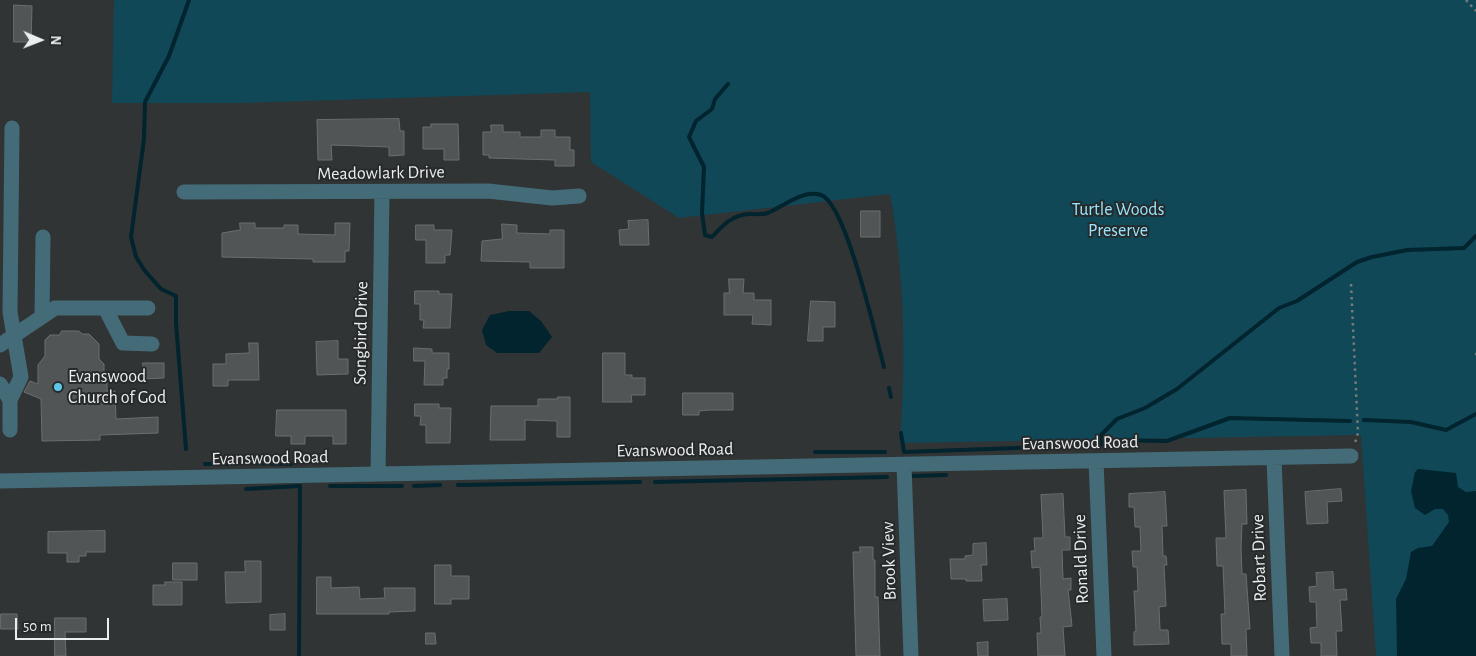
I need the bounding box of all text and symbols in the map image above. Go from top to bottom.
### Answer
north arrow [15,15,65,65]
text: N [48,35,62,45]
street label: Meadowlark Drive [317,161,445,185]
park label: Turtle Woods Preserve [1072,199,1164,242]
street label: Songbird Drive [349,281,373,385]
place label: Evanswood Church of God [68,366,166,408]
marker: Evanswood Church of God [52,381,64,393]
street label: Evanswood Road [1021,431,1139,455]
street label: Evanswood Road [616,438,734,462]
street label: Evanswood Road [211,446,329,470]
street label: Ronald Drive [1069,514,1093,604]
street label: Robart Drive [1247,514,1271,602]
street label: Brook View [877,521,901,601]
scale bar [18,608,111,640]
text: 50 m [23,619,52,634]

